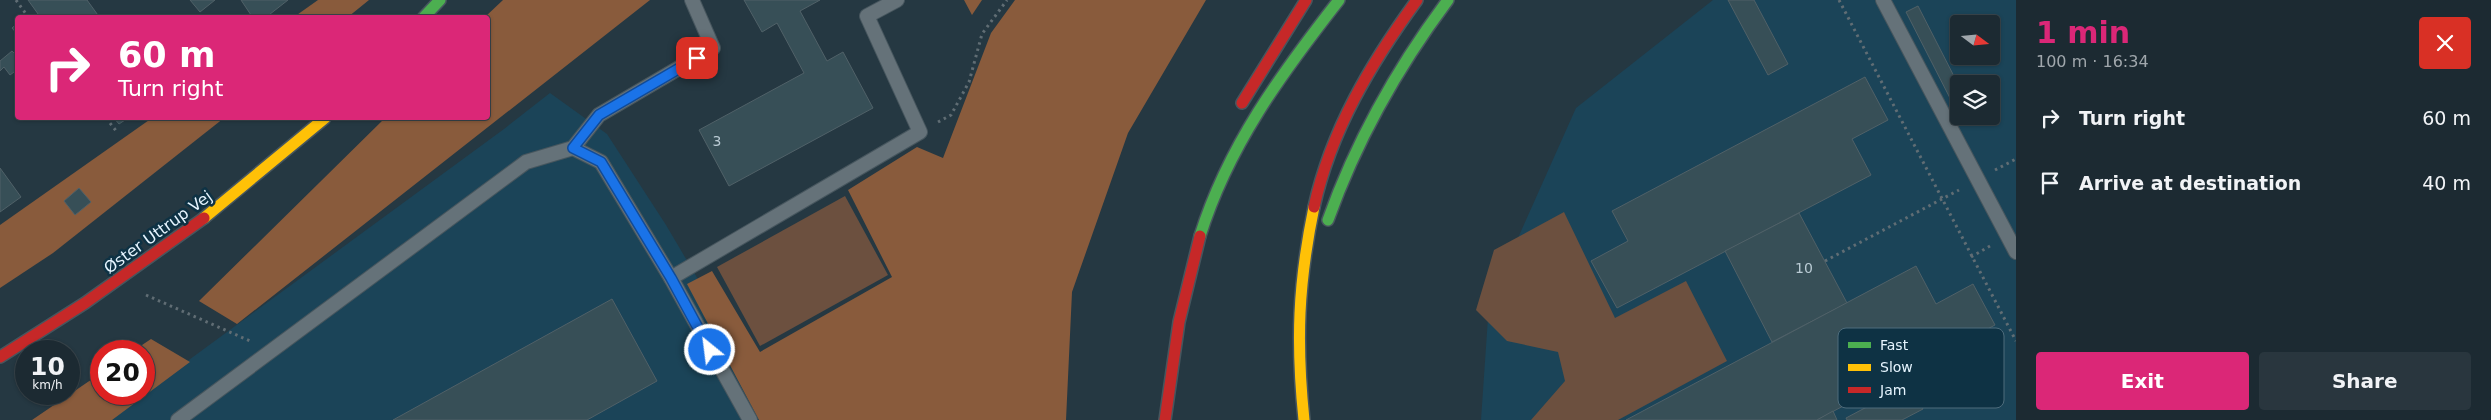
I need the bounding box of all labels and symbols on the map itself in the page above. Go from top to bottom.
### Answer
north arrow [1950,15,2000,65]
pin [676,37,718,79]
house number: 3 [713,133,721,149]
street label: Øster Uttrup Vej [100,186,216,278]
house number: 10 [1795,260,1813,276]
position arrow [683,323,735,375]
legend [1838,328,2004,408]
text: Fast [1880,337,1909,353]
speed limit sign: 20 [90,340,155,405]
text: Slow [1880,359,1913,375]
text: Jam [1879,382,1906,398]

